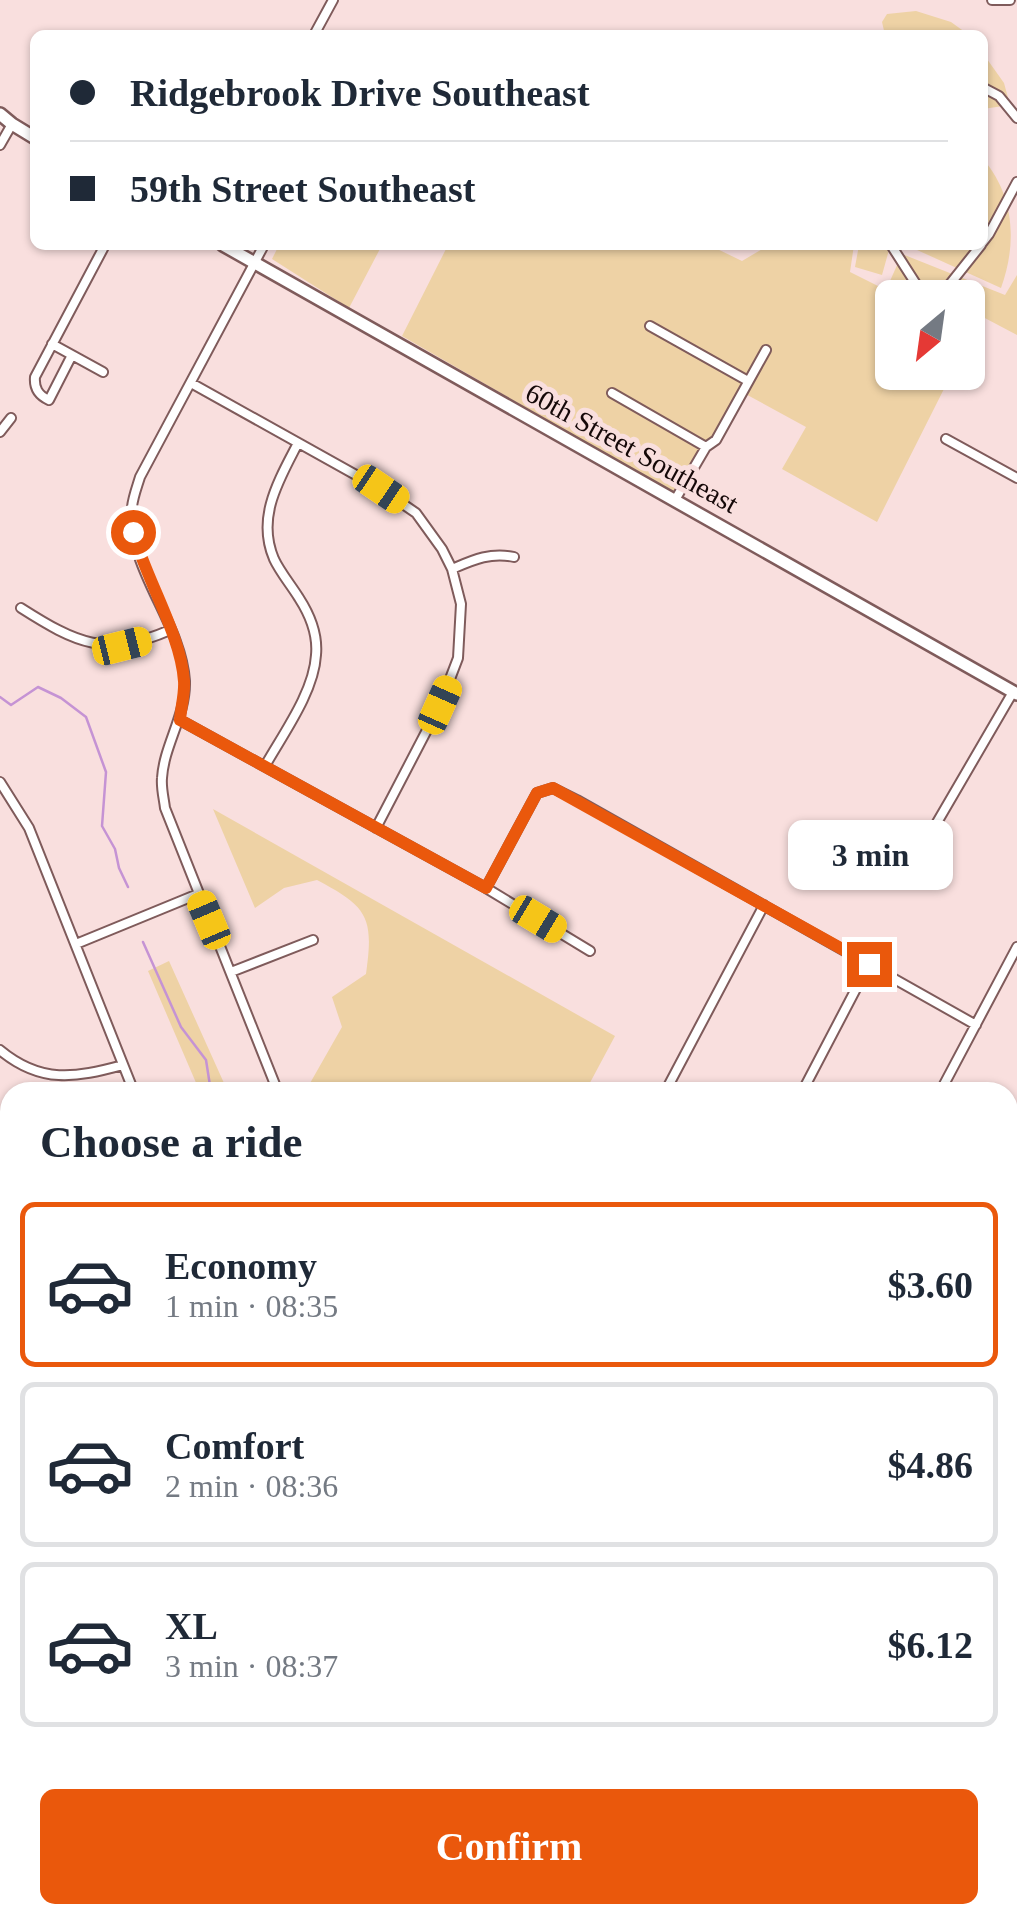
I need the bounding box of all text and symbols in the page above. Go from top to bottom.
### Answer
text: Ridgebrook Drive Southeast [130,72,590,114]
text: 59th Street Southeast [130,168,476,210]
north arrow [875,280,985,390]
map controls [875,280,985,390]
street label: 60th Street Southeast [520,377,744,519]
car [348,460,414,518]
route start [111,510,156,555]
car [89,624,155,668]
car [414,671,466,739]
callout: 3 min [786,819,952,889]
text: 3 min [832,837,909,873]
car [183,887,235,953]
car [505,891,571,947]
route end [847,942,892,987]
text: Choose a ride [40,1117,303,1167]
icon: car [45,1240,135,1330]
text: Economy [165,1245,317,1287]
text: $3.60 [888,1264,973,1306]
text: 1 min · 08:35 [165,1288,338,1324]
icon: car [45,1420,135,1510]
text: Comfort [165,1425,304,1467]
text: $4.86 [888,1444,973,1486]
text: 2 min · 08:36 [165,1468,338,1504]
icon: car [45,1600,135,1690]
text: XL [165,1605,218,1647]
text: $6.12 [888,1624,973,1666]
text: 3 min · 08:37 [165,1648,338,1684]
button: Confirm [40,1789,978,1904]

